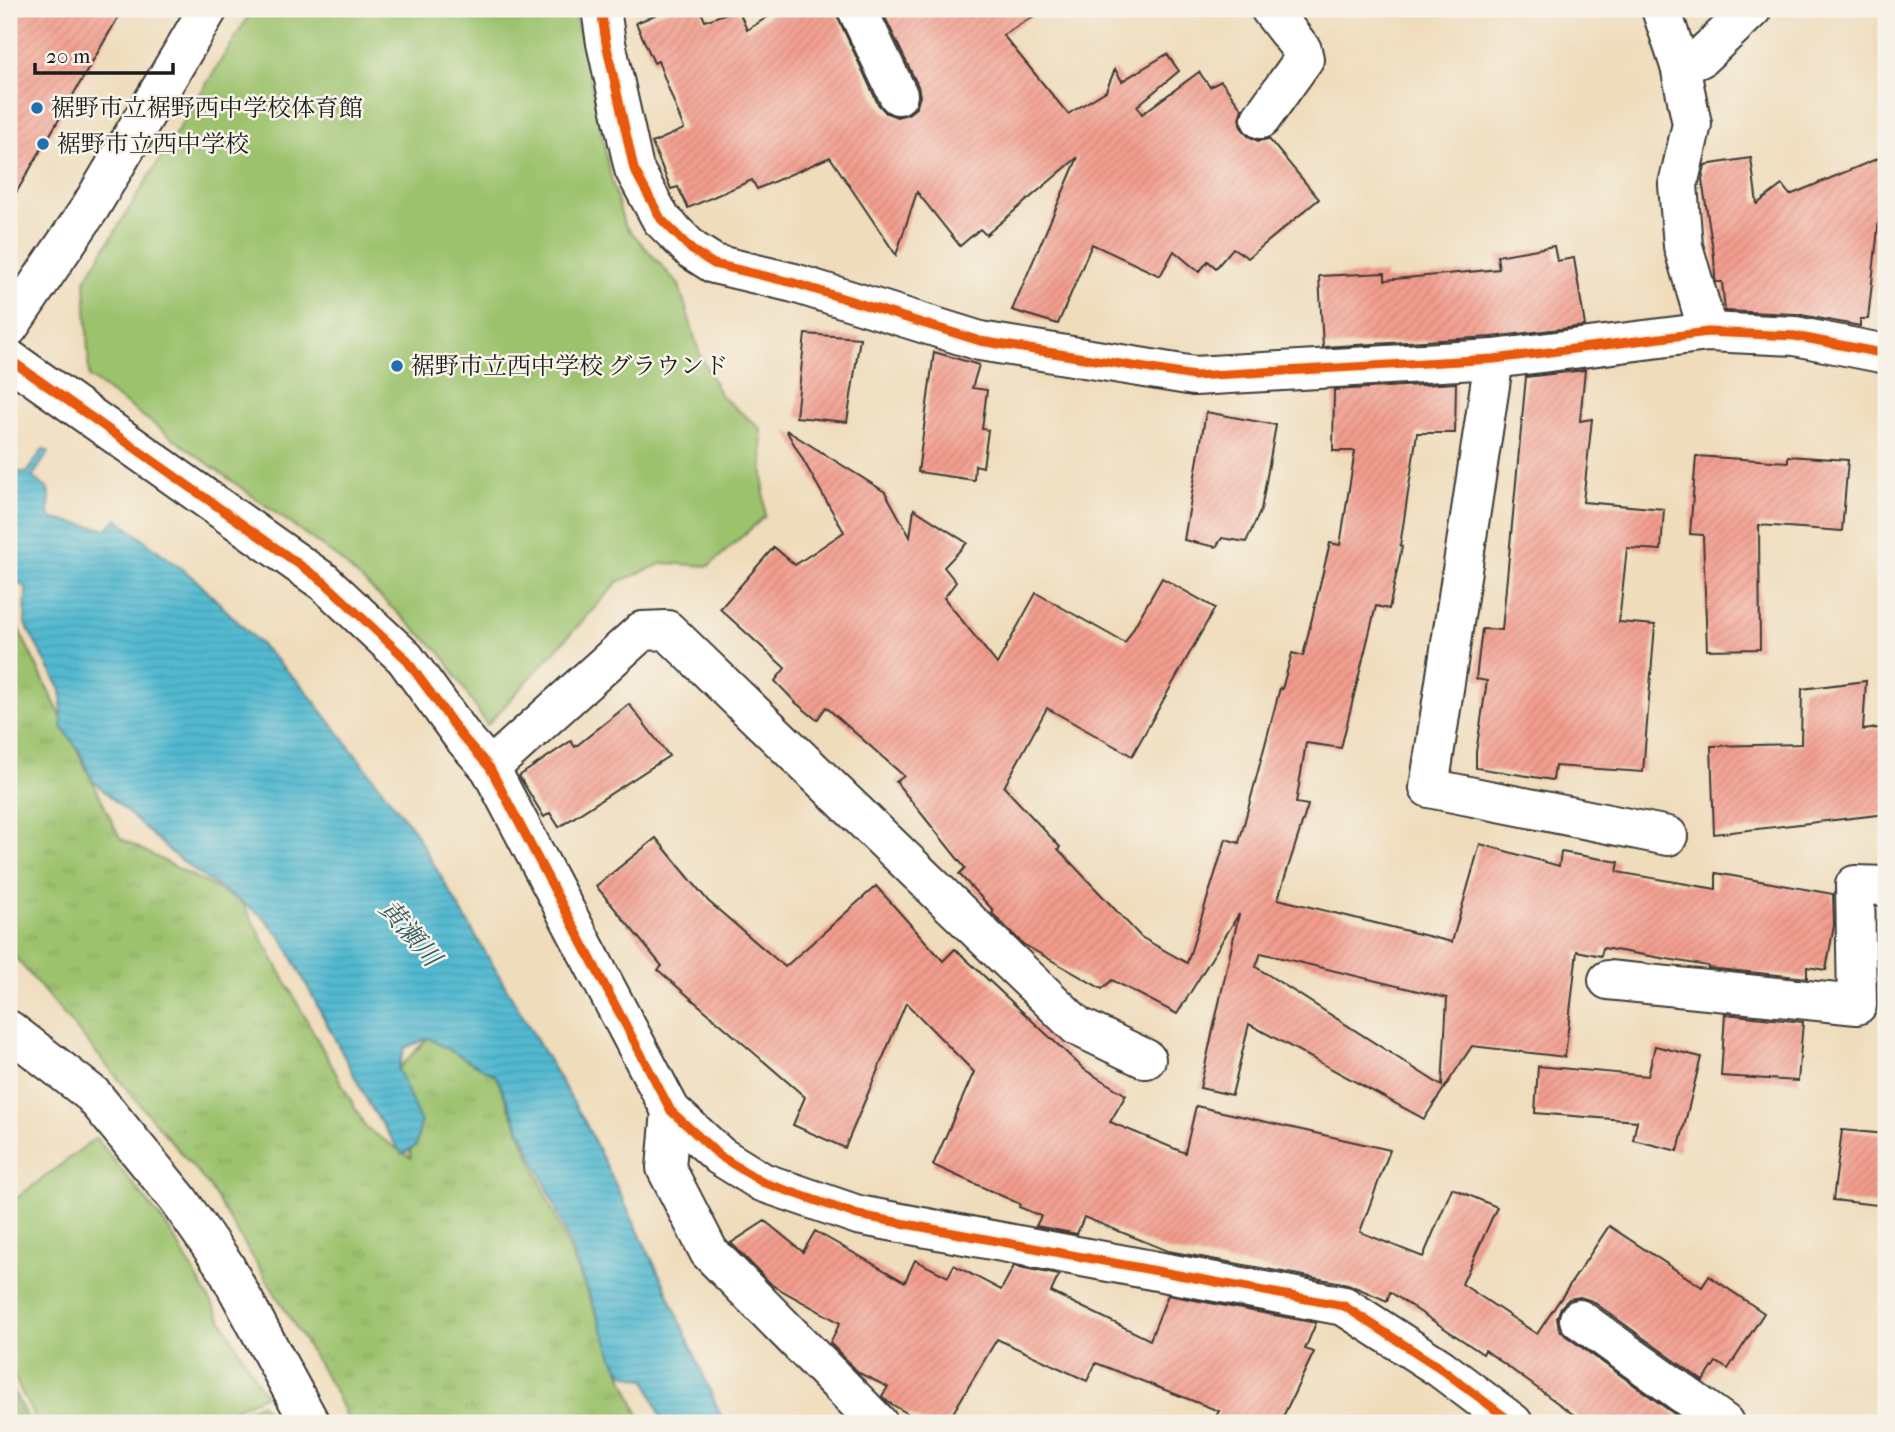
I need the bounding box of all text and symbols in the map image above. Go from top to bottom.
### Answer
scale bar [35,32,173,76]
text: 20 m [46,44,91,68]
place label: 裾野市立裾野西中学校体育館 [51,94,363,122]
marker: 裾野市立裾野西中学校体育館 [29,100,45,116]
place label: 裾野市立西中学校 [57,130,249,158]
marker: 裾野市立西中学校 [35,136,51,152]
place label: 裾野市立西中学校 グラウンド [411,352,728,380]
marker: 裾野市立西中学校 グラウンド [389,358,405,374]
water label: 黄瀬川 [373,893,449,975]

